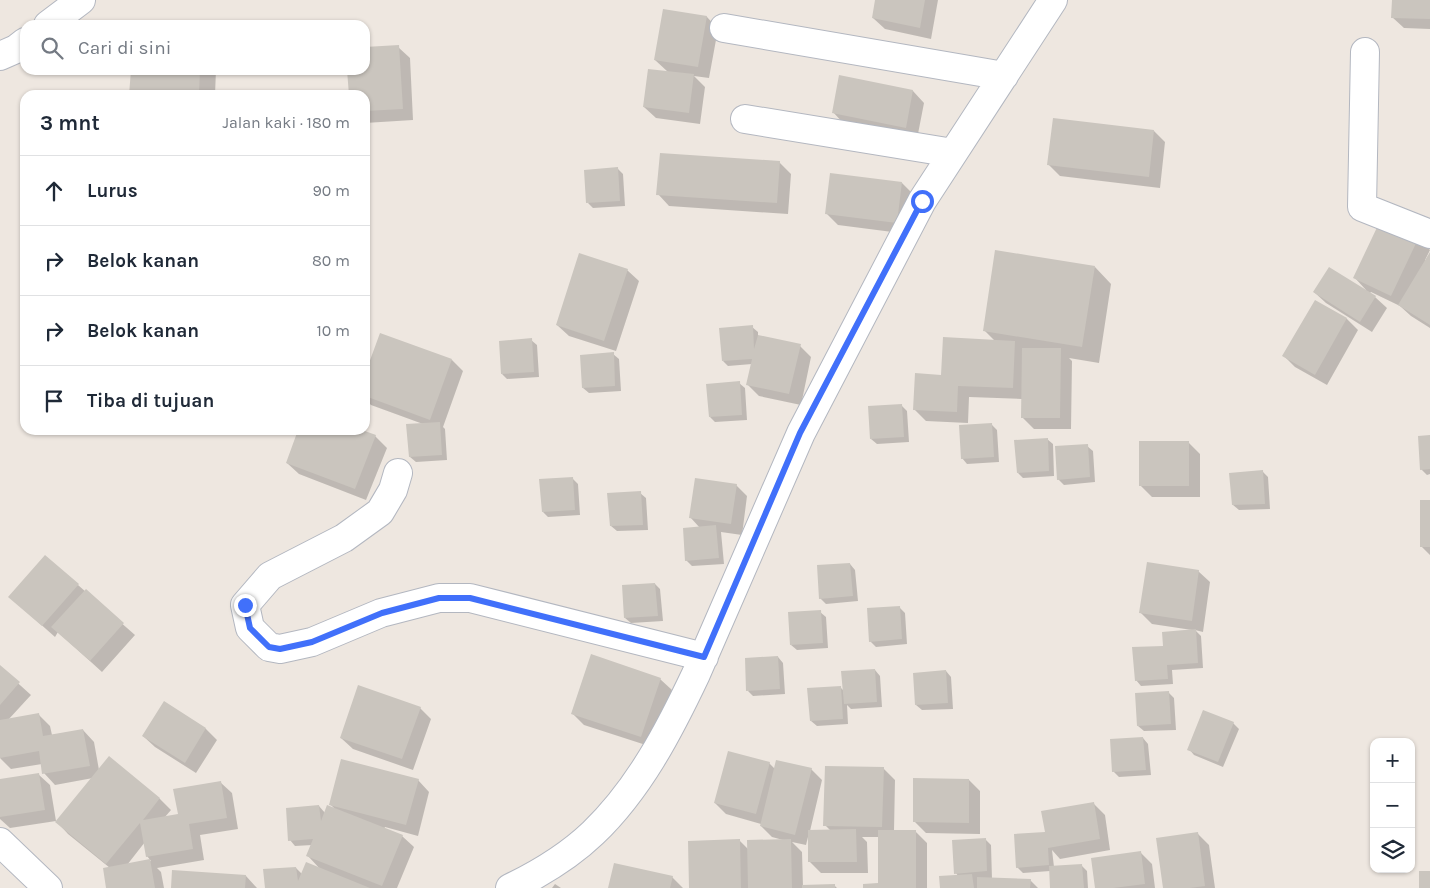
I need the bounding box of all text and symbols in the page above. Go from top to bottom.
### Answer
search box [20,20,370,75]
icon: search [38,34,66,62]
text: Cari di sini [78,37,171,59]
text: 3 mnt [40,111,100,135]
text: Jalan kaki · 180 m [223,113,350,132]
icon: ahead [40,177,68,205]
text: Lurus [87,180,138,202]
text: 90 m [312,181,350,200]
route start [911,190,934,213]
icon: right [40,247,68,275]
text: Belok kanan [87,250,199,272]
text: 80 m [312,251,350,270]
icon: right [40,317,68,345]
text: Belok kanan [87,320,199,342]
text: 10 m [316,321,350,340]
icon: arrive [40,387,68,415]
text: Tiba di tujuan [87,390,214,412]
route end [234,594,257,617]
map controls [1370,738,1415,873]
button: + [1370,738,1415,783]
button: − [1370,783,1415,828]
button: layers [1370,828,1415,873]

